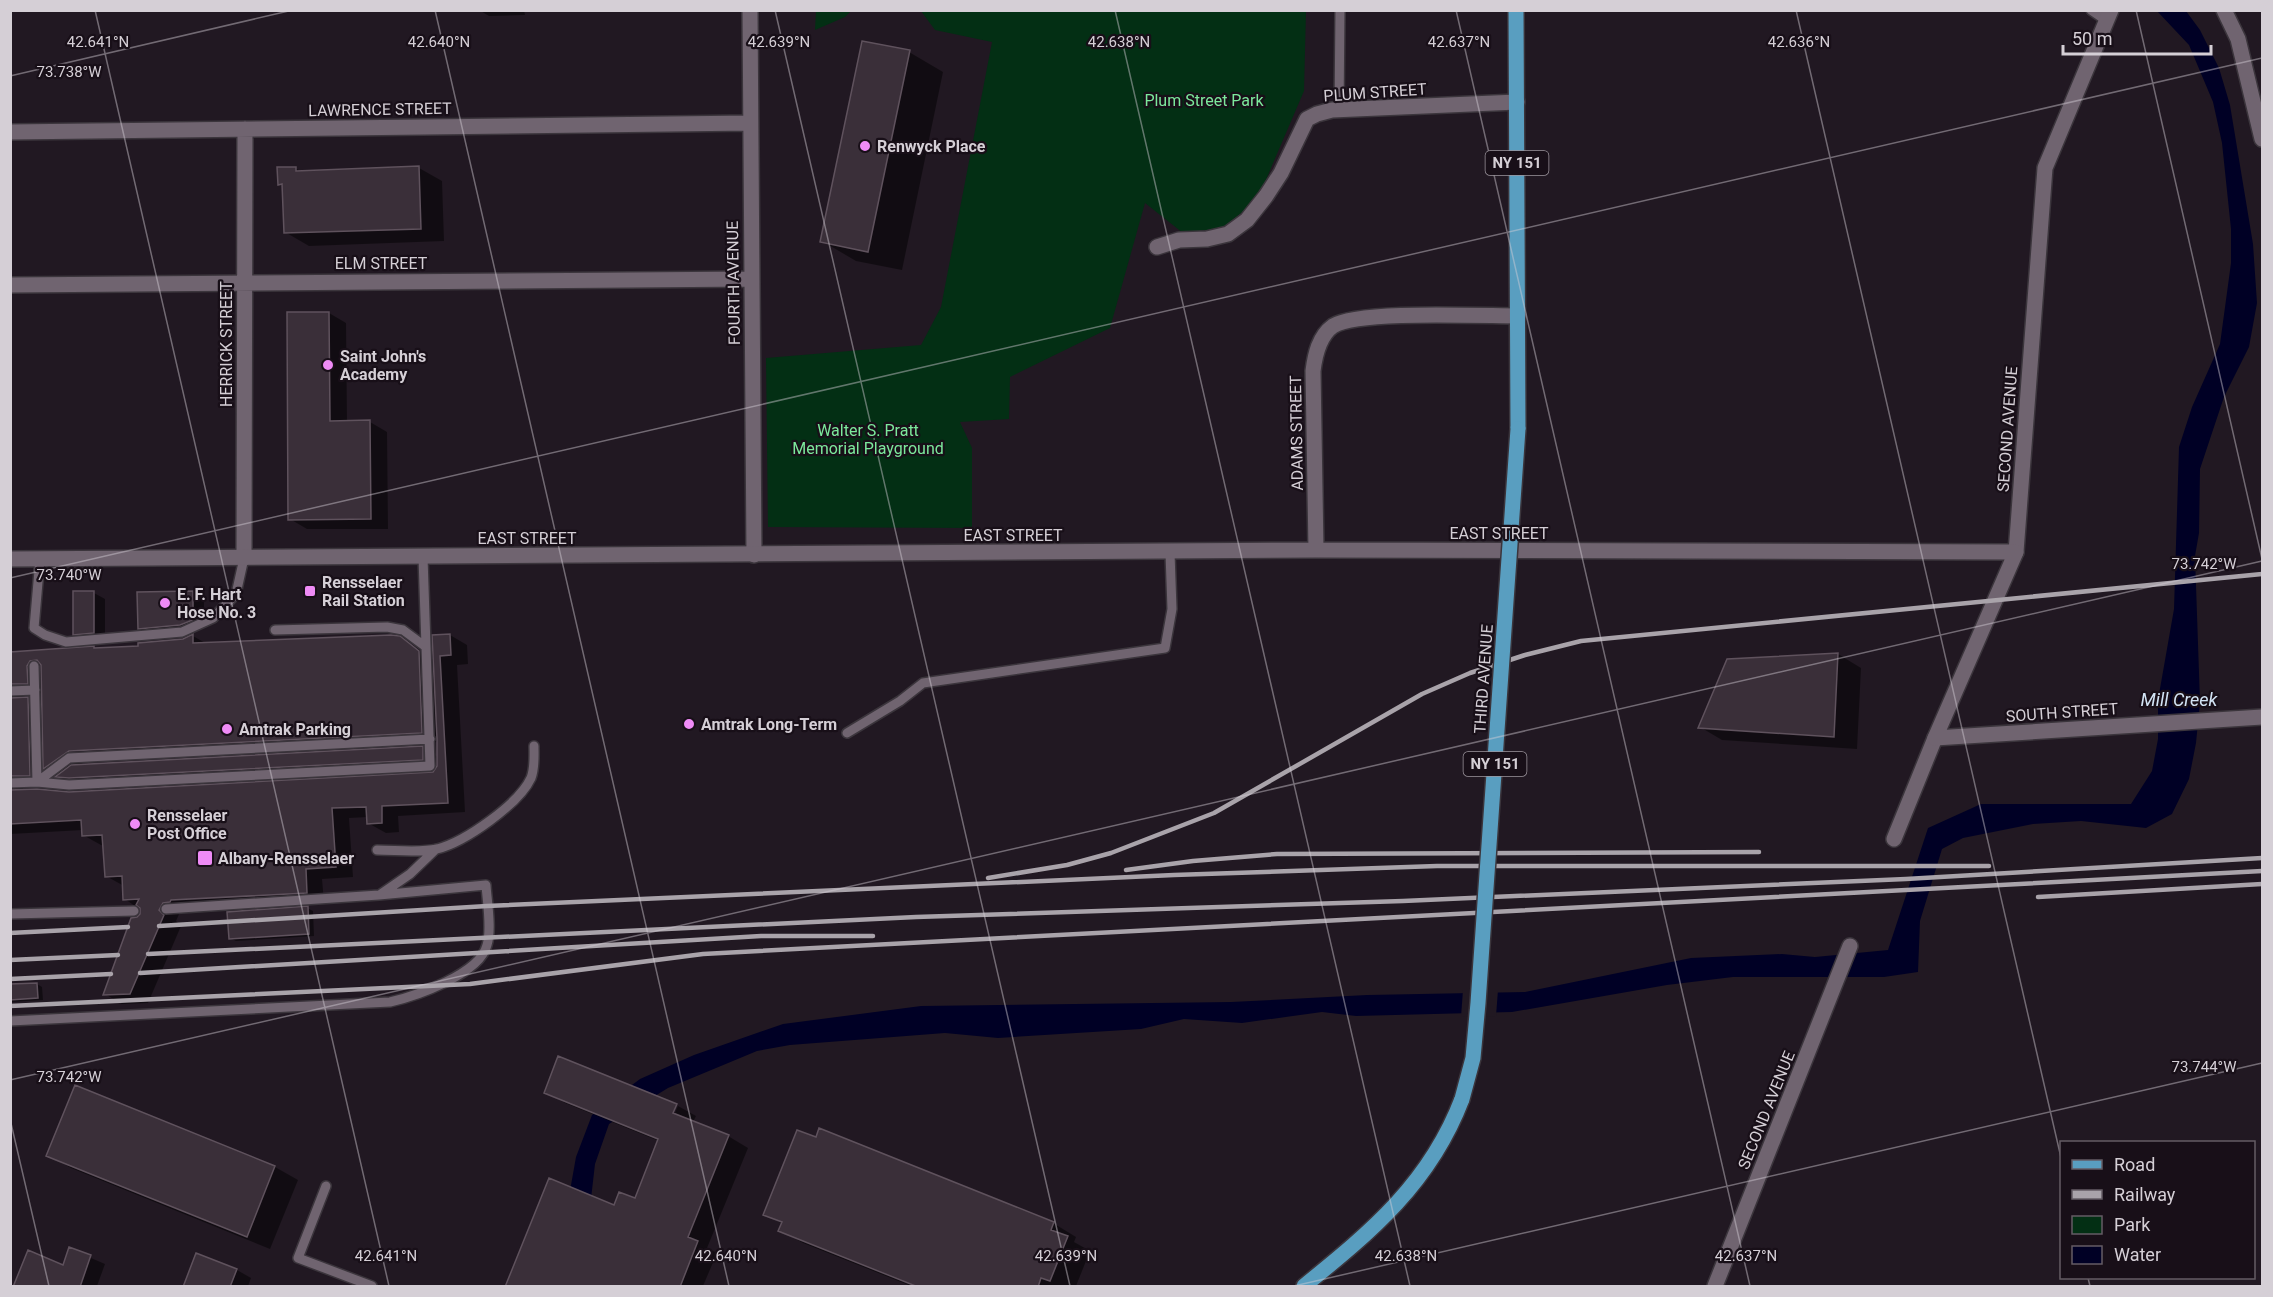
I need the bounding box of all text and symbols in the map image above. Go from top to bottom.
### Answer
scale bar [2063,18,2212,56]
text: 50 m [2072,28,2112,49]
text: 42.641°N [67,33,129,51]
text: 42.640°N [408,33,470,51]
text: 42.639°N [748,33,810,51]
text: 42.638°N [1088,33,1150,51]
text: 42.637°N [1428,33,1490,51]
text: 42.636°N [1768,33,1830,51]
text: 73.738°W [36,63,102,81]
street label: PLUM STREET [1323,79,1428,106]
park label: Plum Street Park [1144,91,1265,110]
street label: LAWRENCE STREET [308,99,452,120]
place label: Renwyck Place [877,137,986,156]
marker: Renwyck Place [858,139,872,153]
road number: NY 151 [1486,151,1549,175]
street label: FOURTH AVENUE [723,221,744,345]
street label: ELM STREET [335,254,428,273]
street label: HERRICK STREET [217,281,236,407]
place label: Saint John's Academy [340,347,426,384]
marker: Saint John's Academy [321,358,335,372]
street label: SECOND AVENUE [1994,366,2021,492]
street label: ADAMS STREET [1286,375,1307,491]
park label: Walter S. Pratt Memorial Playground [792,421,944,458]
street label: EAST STREET [1449,524,1549,543]
street label: EAST STREET [963,526,1063,545]
street label: EAST STREET [477,529,577,548]
text: 73.742°W [2171,555,2237,573]
text: 73.740°W [36,566,102,584]
place label: Rensselaer Rail Station [322,573,405,610]
marker: Rensselaer Rail Station [303,584,317,598]
place label: E. F. Hart Hose No. 3 [177,585,256,622]
marker: E. F. Hart Hose No. 3 [158,596,172,610]
street label: THIRD AVENUE [1470,624,1497,734]
water label: Mill Creek [2141,689,2219,710]
street label: SOUTH STREET [2005,699,2119,726]
place label: Amtrak Long-Term [701,715,837,734]
marker: Amtrak Long-Term [682,717,696,731]
place label: Amtrak Parking [239,720,351,739]
marker: Amtrak Parking [220,722,234,736]
road number: NY 151 [1464,752,1526,776]
place label: Rensselaer Post Office [147,806,227,843]
marker: Rensselaer Post Office [128,817,142,831]
marker: Albany-Rensselaer [196,849,214,867]
place label: Albany-Rensselaer [218,849,354,868]
street label: SECOND AVENUE [1734,1048,1799,1172]
text: 73.744°W [2171,1058,2237,1076]
text: 73.742°W [36,1068,102,1086]
legend [2060,1141,2255,1279]
text: Road [2114,1154,2155,1175]
text: Railway [2114,1184,2176,1205]
text: Park [2114,1214,2151,1235]
text: Water [2114,1244,2161,1265]
text: 42.641°N [355,1247,417,1265]
text: 42.640°N [695,1247,757,1265]
text: 42.639°N [1035,1247,1097,1265]
text: 42.638°N [1375,1247,1437,1265]
text: 42.637°N [1715,1247,1777,1265]

